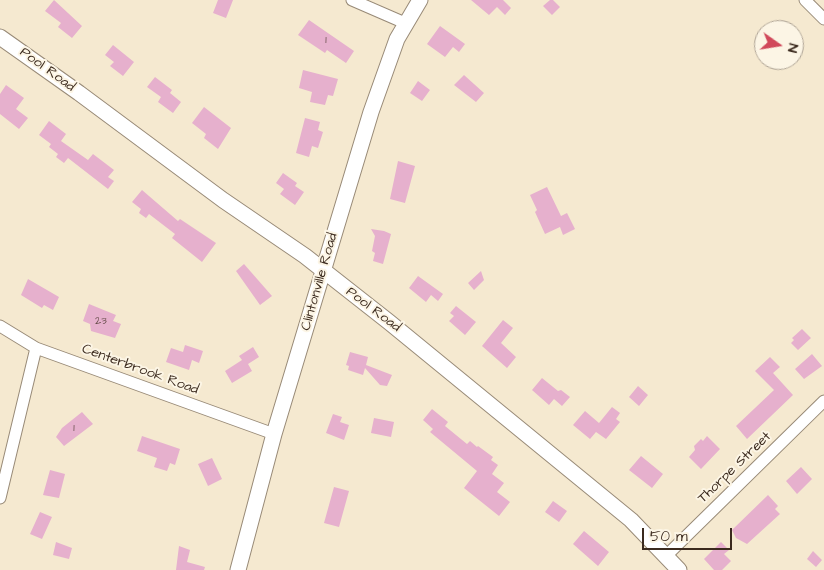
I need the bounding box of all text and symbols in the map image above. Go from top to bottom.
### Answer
north arrow [754,20,804,70]
house number: 1 [325,34,327,48]
text: N [782,42,803,55]
street label: Pool Road [16,44,78,96]
street label: Clintonville Road [298,231,342,333]
street label: Pool Road [342,284,404,336]
house number: 23 [95,315,107,329]
street label: Centerbrook Road [79,341,201,399]
house number: 1 [73,422,75,436]
street label: Thorpe Street [695,429,775,507]
scale bar [644,518,734,550]
text: 50 m [650,526,688,547]

